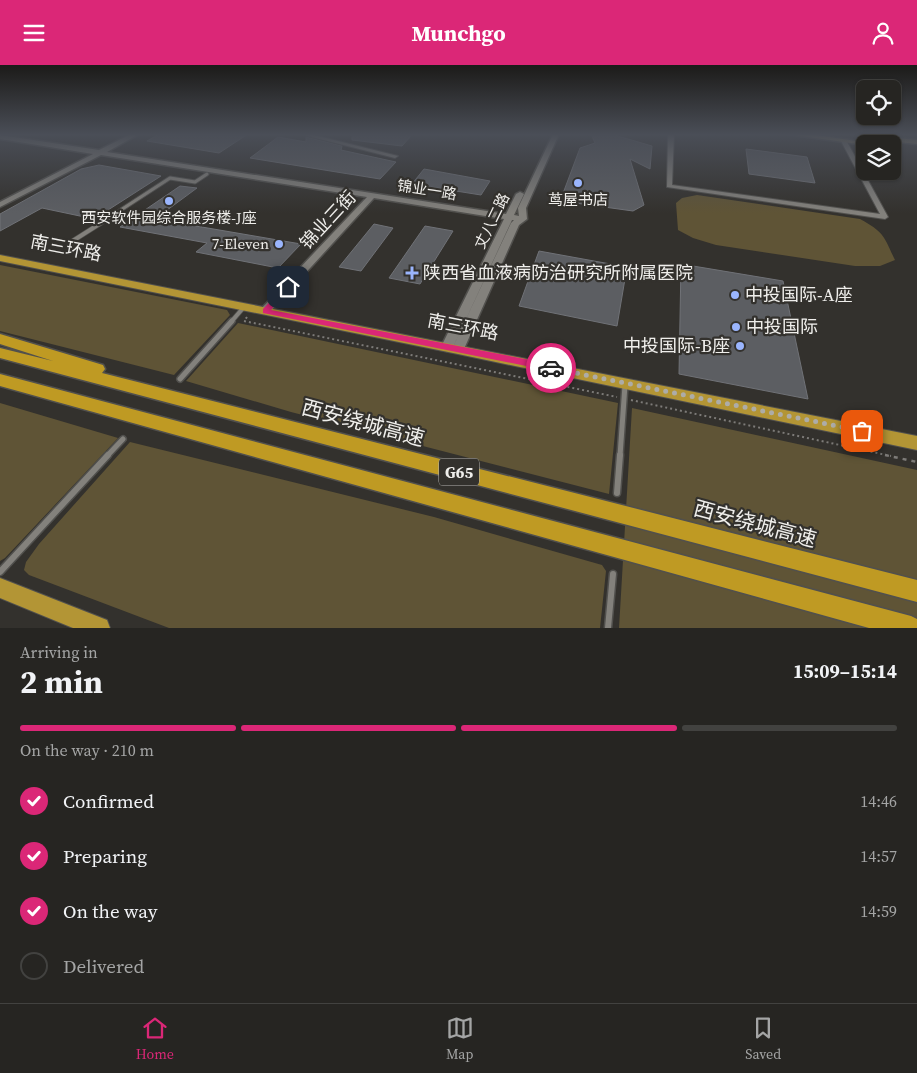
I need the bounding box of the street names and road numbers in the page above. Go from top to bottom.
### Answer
street label: 锦业一路 [396,174,458,205]
street label: 锦业三街 [294,185,361,255]
street label: 丈八二路 [469,189,514,252]
street label: 南三环路 [28,228,104,267]
street label: 南三环路 [425,307,501,346]
street label: 西安绕城高速 [299,392,428,453]
road number: G65 [439,459,479,486]
street label: 西安绕城高速 [691,493,820,554]

